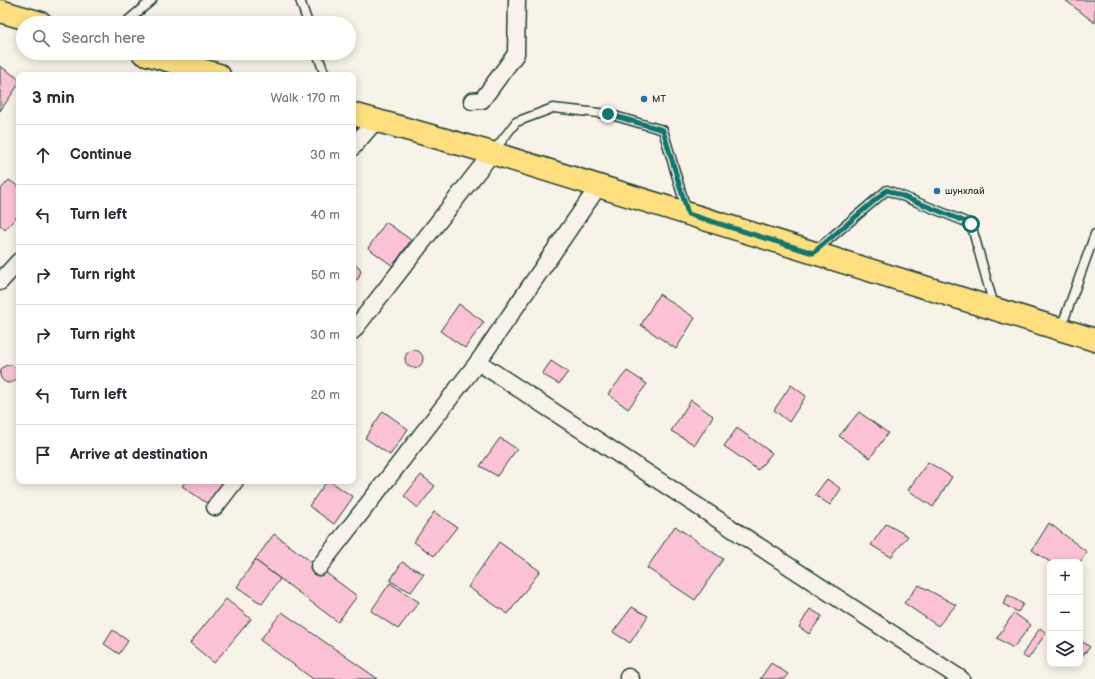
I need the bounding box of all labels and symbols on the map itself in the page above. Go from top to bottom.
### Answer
place label: МТ [652,93,666,105]
marker: МТ [639,94,649,104]
route end [599,105,617,123]
place label: шунхлай [945,185,985,197]
marker: шунхлай [932,186,942,196]
route start [962,215,980,233]

